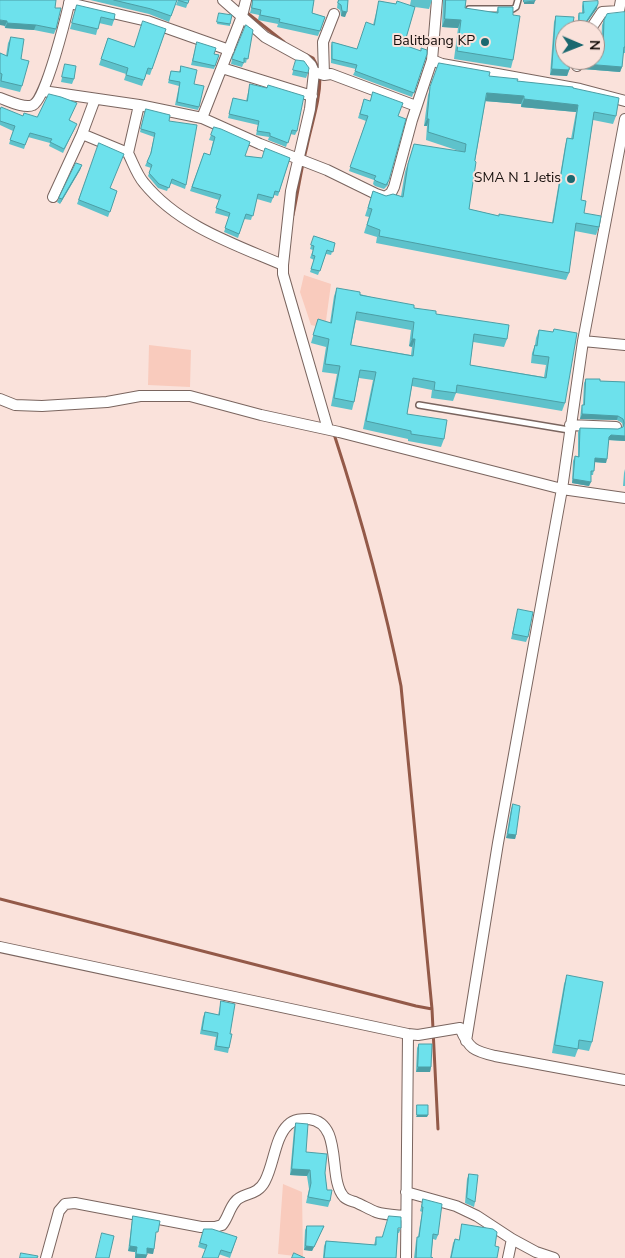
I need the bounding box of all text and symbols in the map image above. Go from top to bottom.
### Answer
north arrow [555,20,605,70]
place label: Balitbang KP [393,34,475,50]
marker: Balitbang KP [479,36,491,48]
text: N [585,40,604,51]
place label: SMA N 1 Jetis [474,171,561,187]
marker: SMA N 1 Jetis [565,173,577,185]

